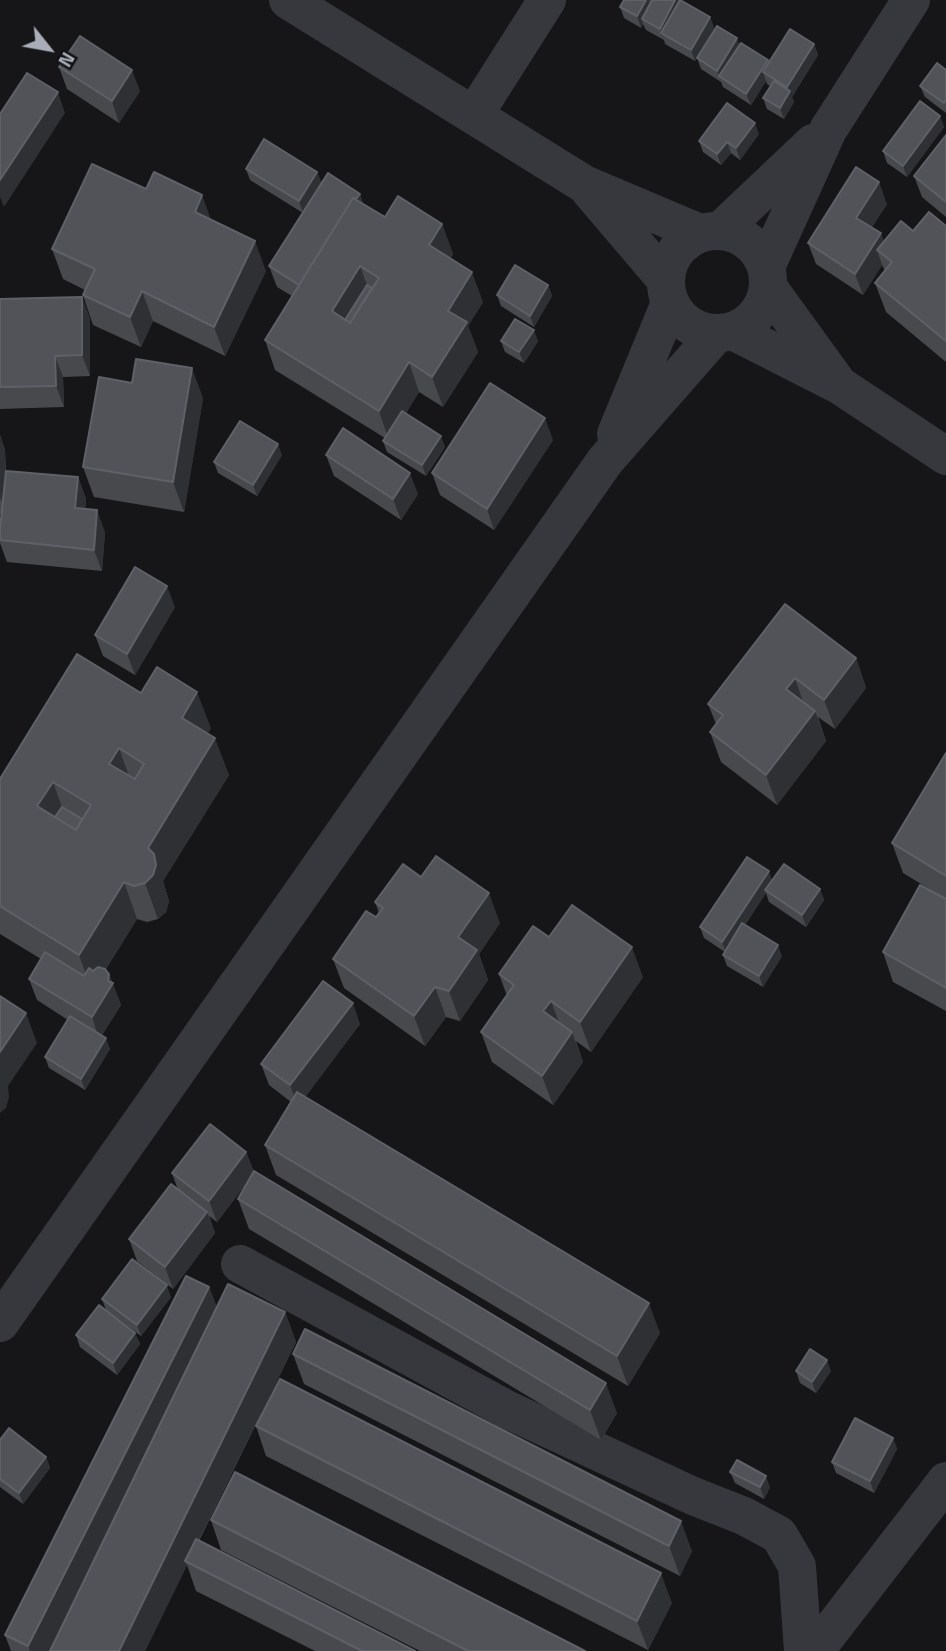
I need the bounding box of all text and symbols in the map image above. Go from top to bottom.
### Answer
north arrow [14,14,84,84]
text: N [52,47,83,73]

